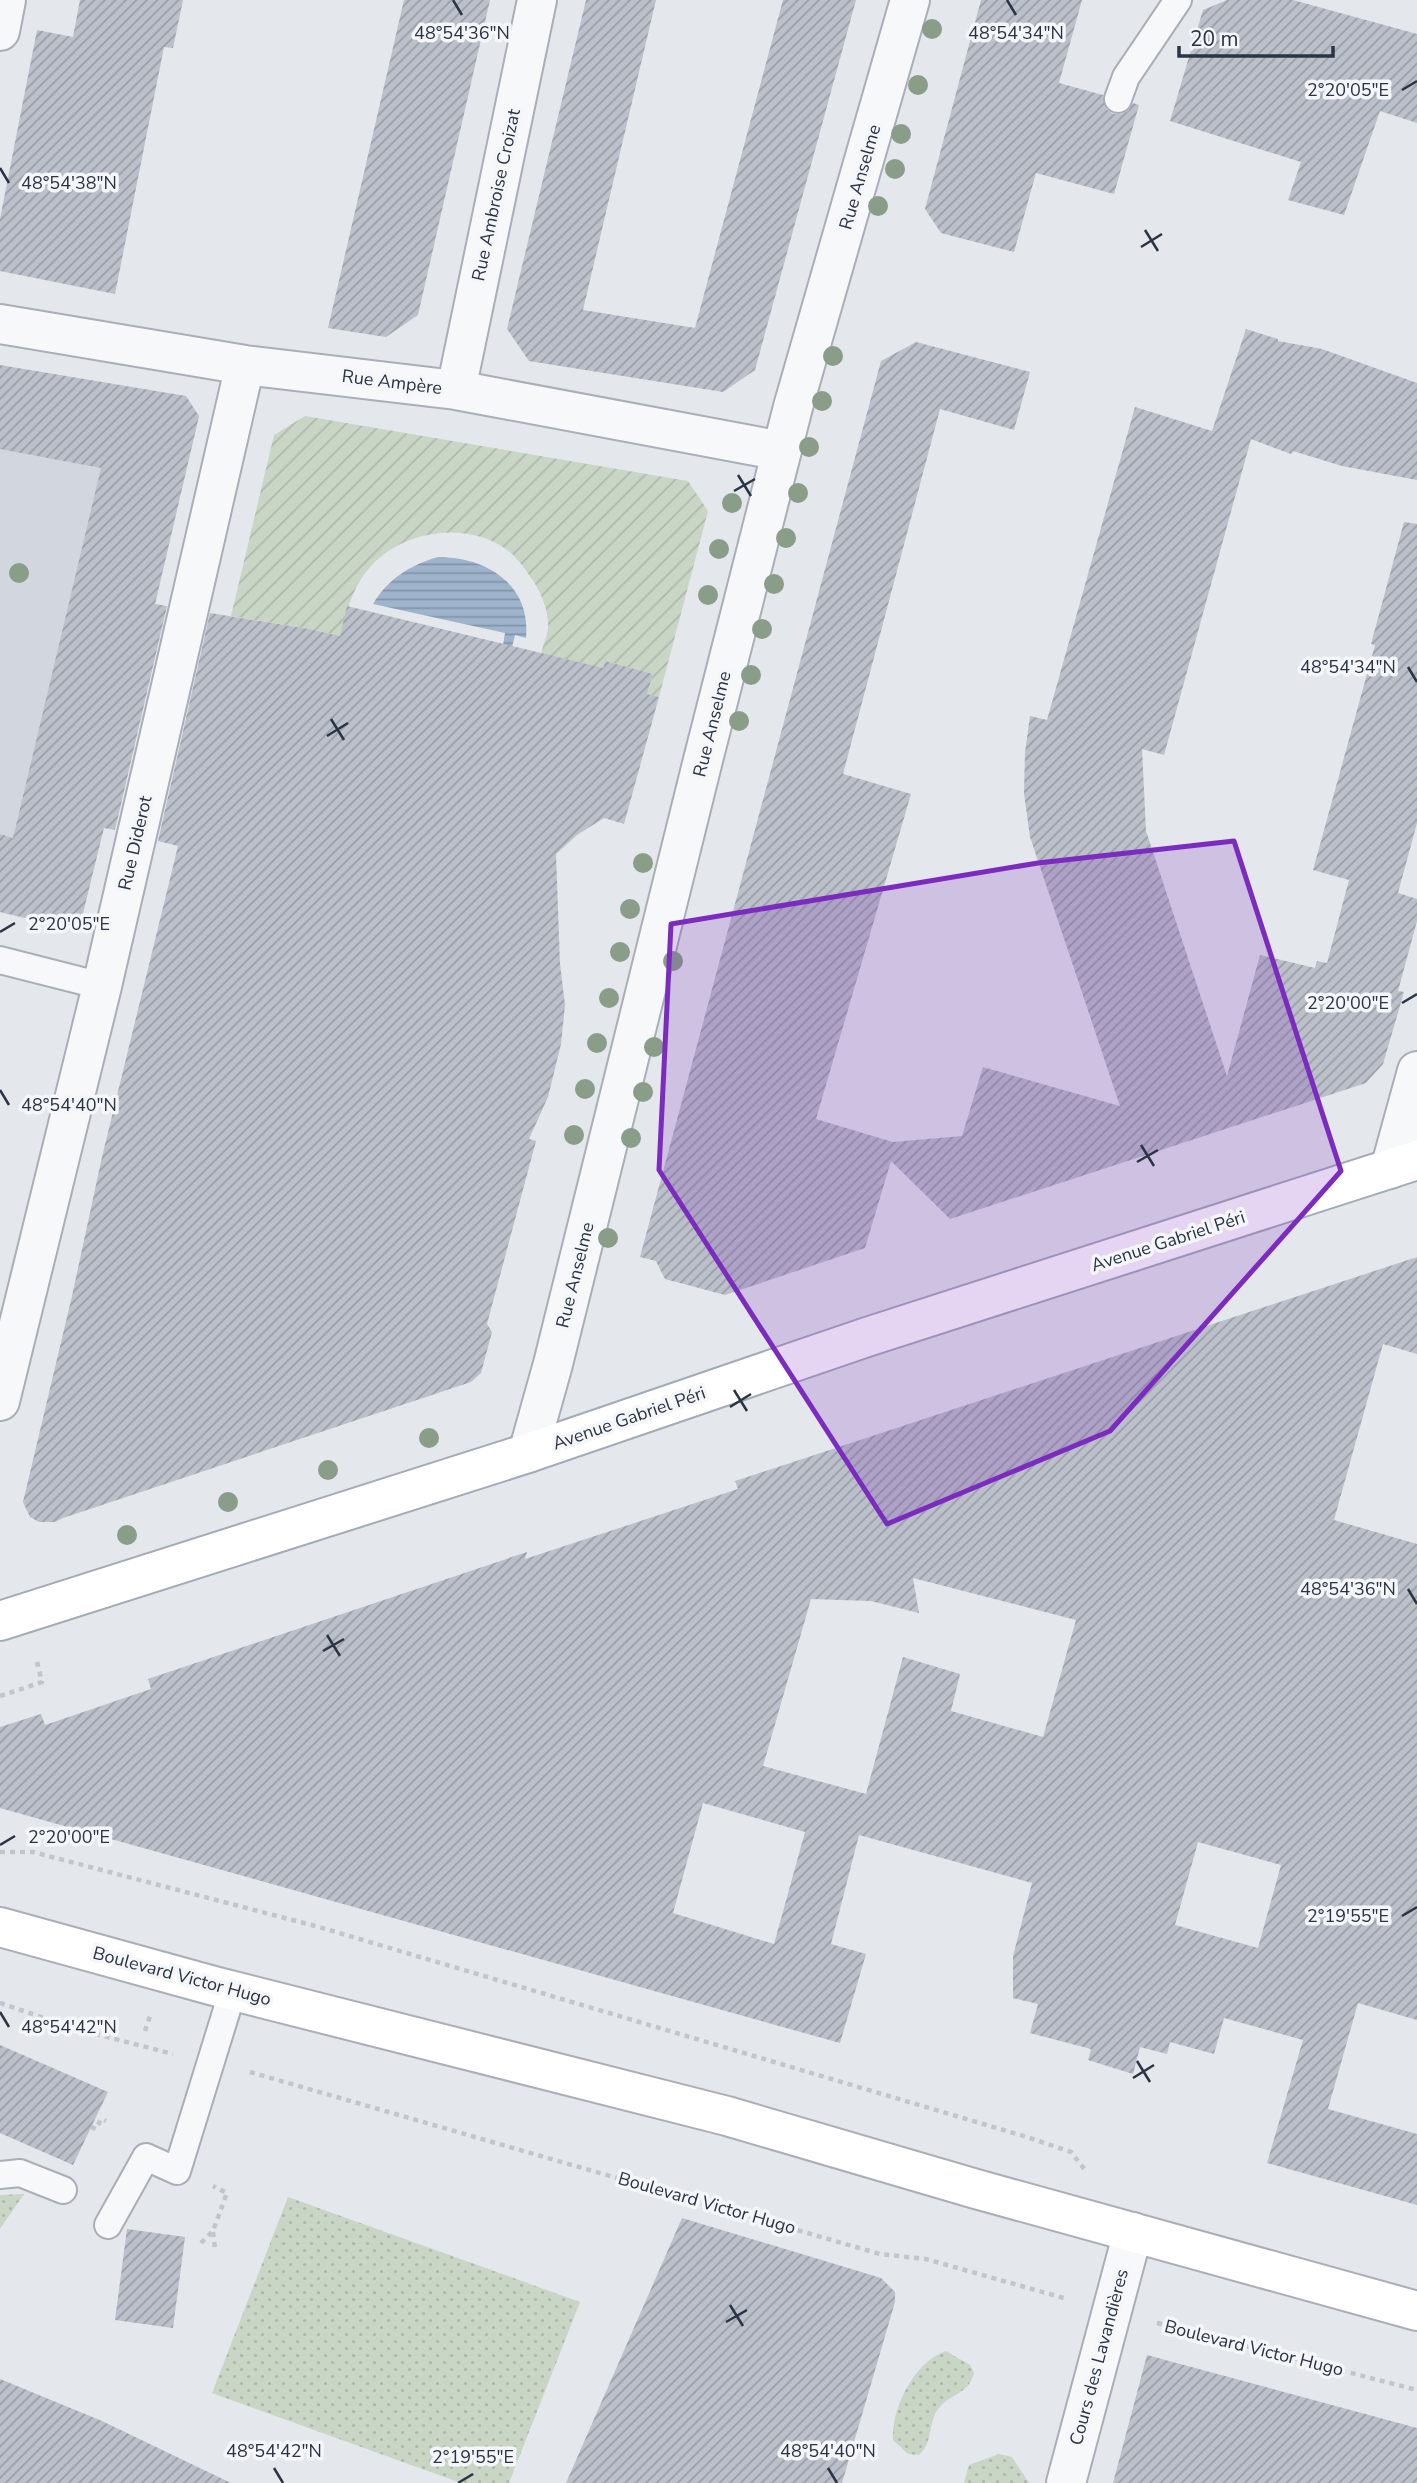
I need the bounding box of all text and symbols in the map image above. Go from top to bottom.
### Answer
scale bar [1179,14,1333,58]
text: 48°54'36"N [414,21,510,45]
text: 48°54'34"N [968,21,1064,45]
text: 20 m [1190,25,1239,53]
text: 2°20'05"E [1307,78,1389,102]
street label: Rue Ambroise Croizat [466,106,526,283]
street label: Rue Anselme [834,122,886,232]
text: 48°54'38"N [21,171,117,195]
street label: Rue Ampère [340,364,444,400]
text: 48°54'34"N [1300,655,1396,679]
street label: Rue Anselme [687,669,737,779]
street label: Rue Diderot [112,793,158,893]
text: 2°20'05"E [28,912,110,936]
text: 2°20'00"E [1307,991,1389,1015]
text: 48°54'40"N [21,1093,117,1117]
street label: Avenue Gabriel Péri [1088,1205,1248,1277]
street label: Rue Anselme [550,1220,600,1330]
street label: Avenue Gabriel Péri [549,1381,709,1455]
text: 48°54'36"N [1300,1577,1396,1601]
text: 2°20'00"E [28,1825,110,1849]
text: 2°19'55"E [1307,1904,1389,1928]
street label: Boulevard Victor Hugo [90,1941,274,2011]
text: 48°54'42"N [21,2015,117,2039]
street label: Boulevard Victor Hugo [615,2166,799,2240]
street label: Cours des Lavandières [1064,2266,1134,2448]
street label: Boulevard Victor Hugo [1162,2314,1346,2382]
text: 48°54'42"N [226,2439,322,2463]
text: 48°54'40"N [780,2439,876,2463]
text: 2°19'55"E [432,2445,514,2469]

